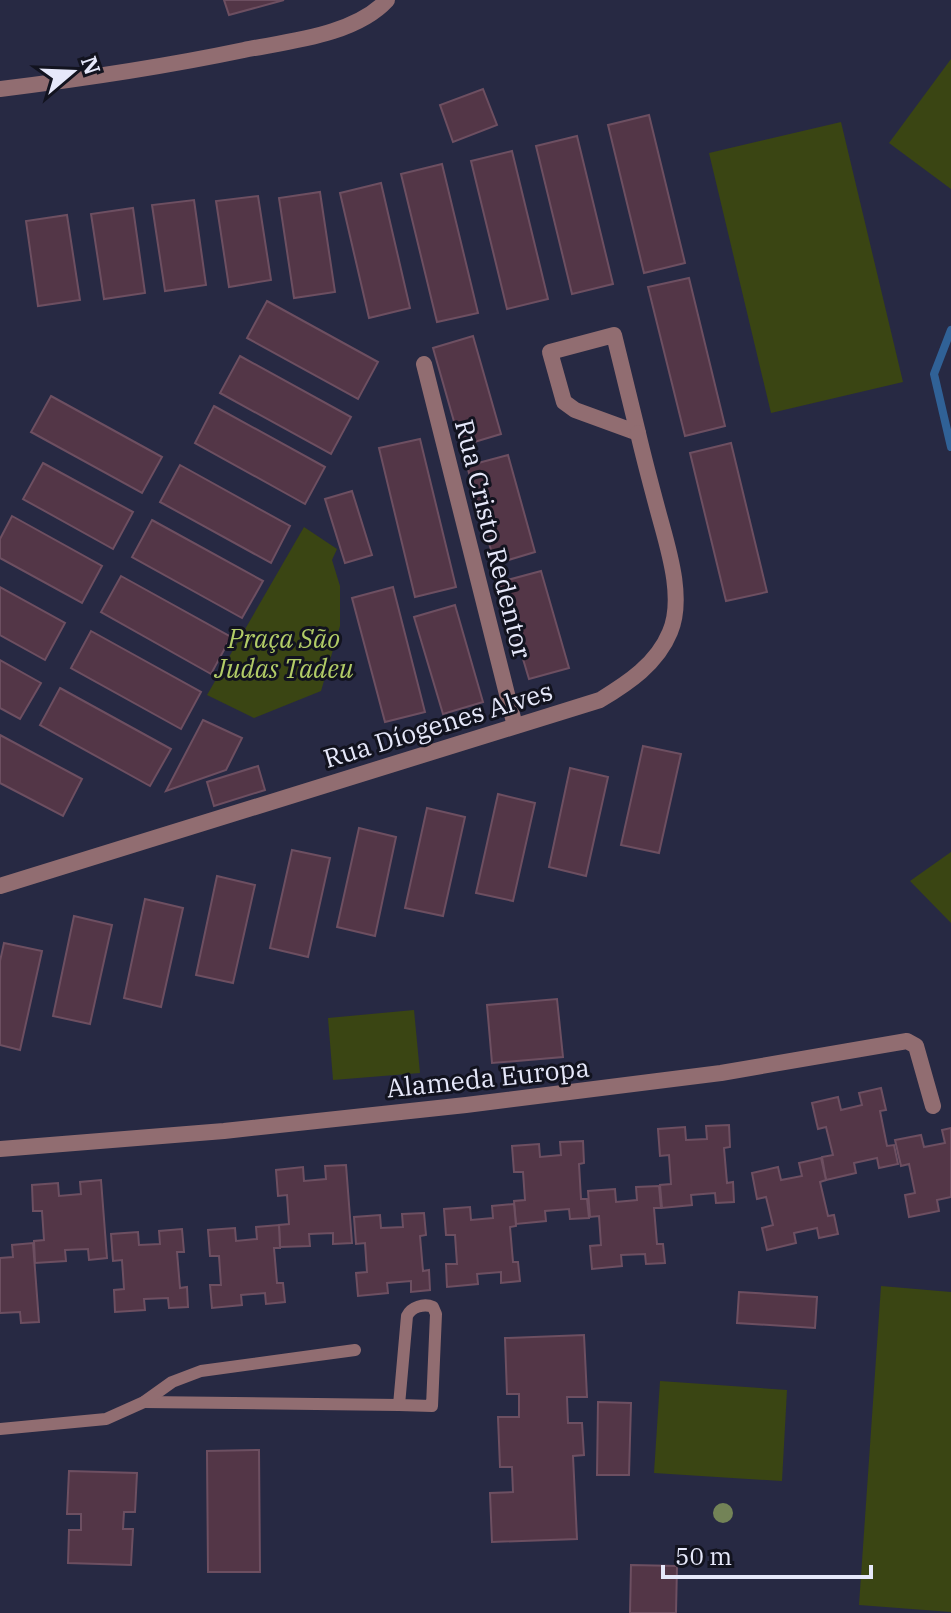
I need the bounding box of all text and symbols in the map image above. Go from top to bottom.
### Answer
north arrow [32,32,112,112]
text: N [75,52,108,78]
street label: Rua Cristo Redentor [448,416,540,662]
park label: Praça São Judas Tadeu [214,621,354,685]
street label: Rua Díogenes Alves [319,673,556,775]
street label: Alameda Europa [385,1049,591,1105]
scale bar [663,1529,871,1579]
text: 50 m [675,1540,732,1572]

